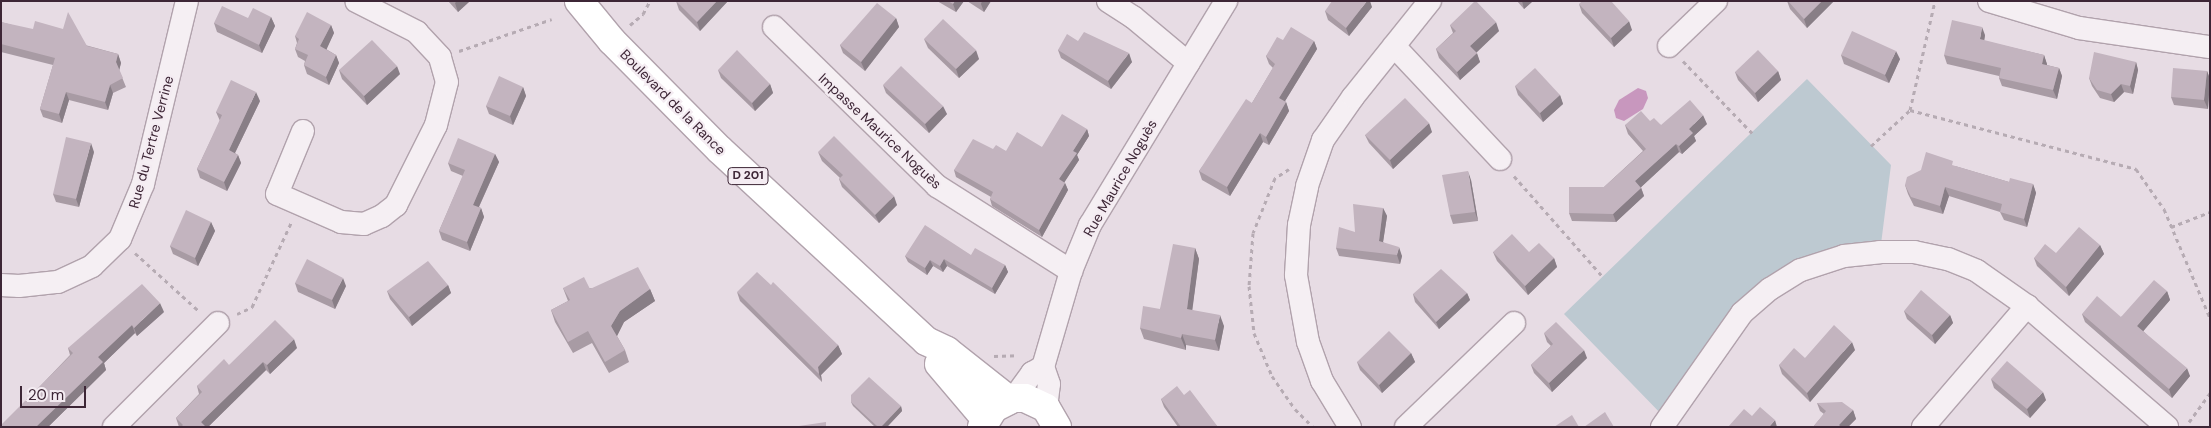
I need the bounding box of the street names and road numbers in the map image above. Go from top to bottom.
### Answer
street label: Boulevard de la Rance [617,46,729,158]
street label: Impasse Maurice Noguès [815,70,945,192]
street label: Rue du Tertre Verrine [125,74,177,210]
street label: Rue Maurice Noguès [1080,117,1160,239]
road number: D 201 [727,167,769,186]

